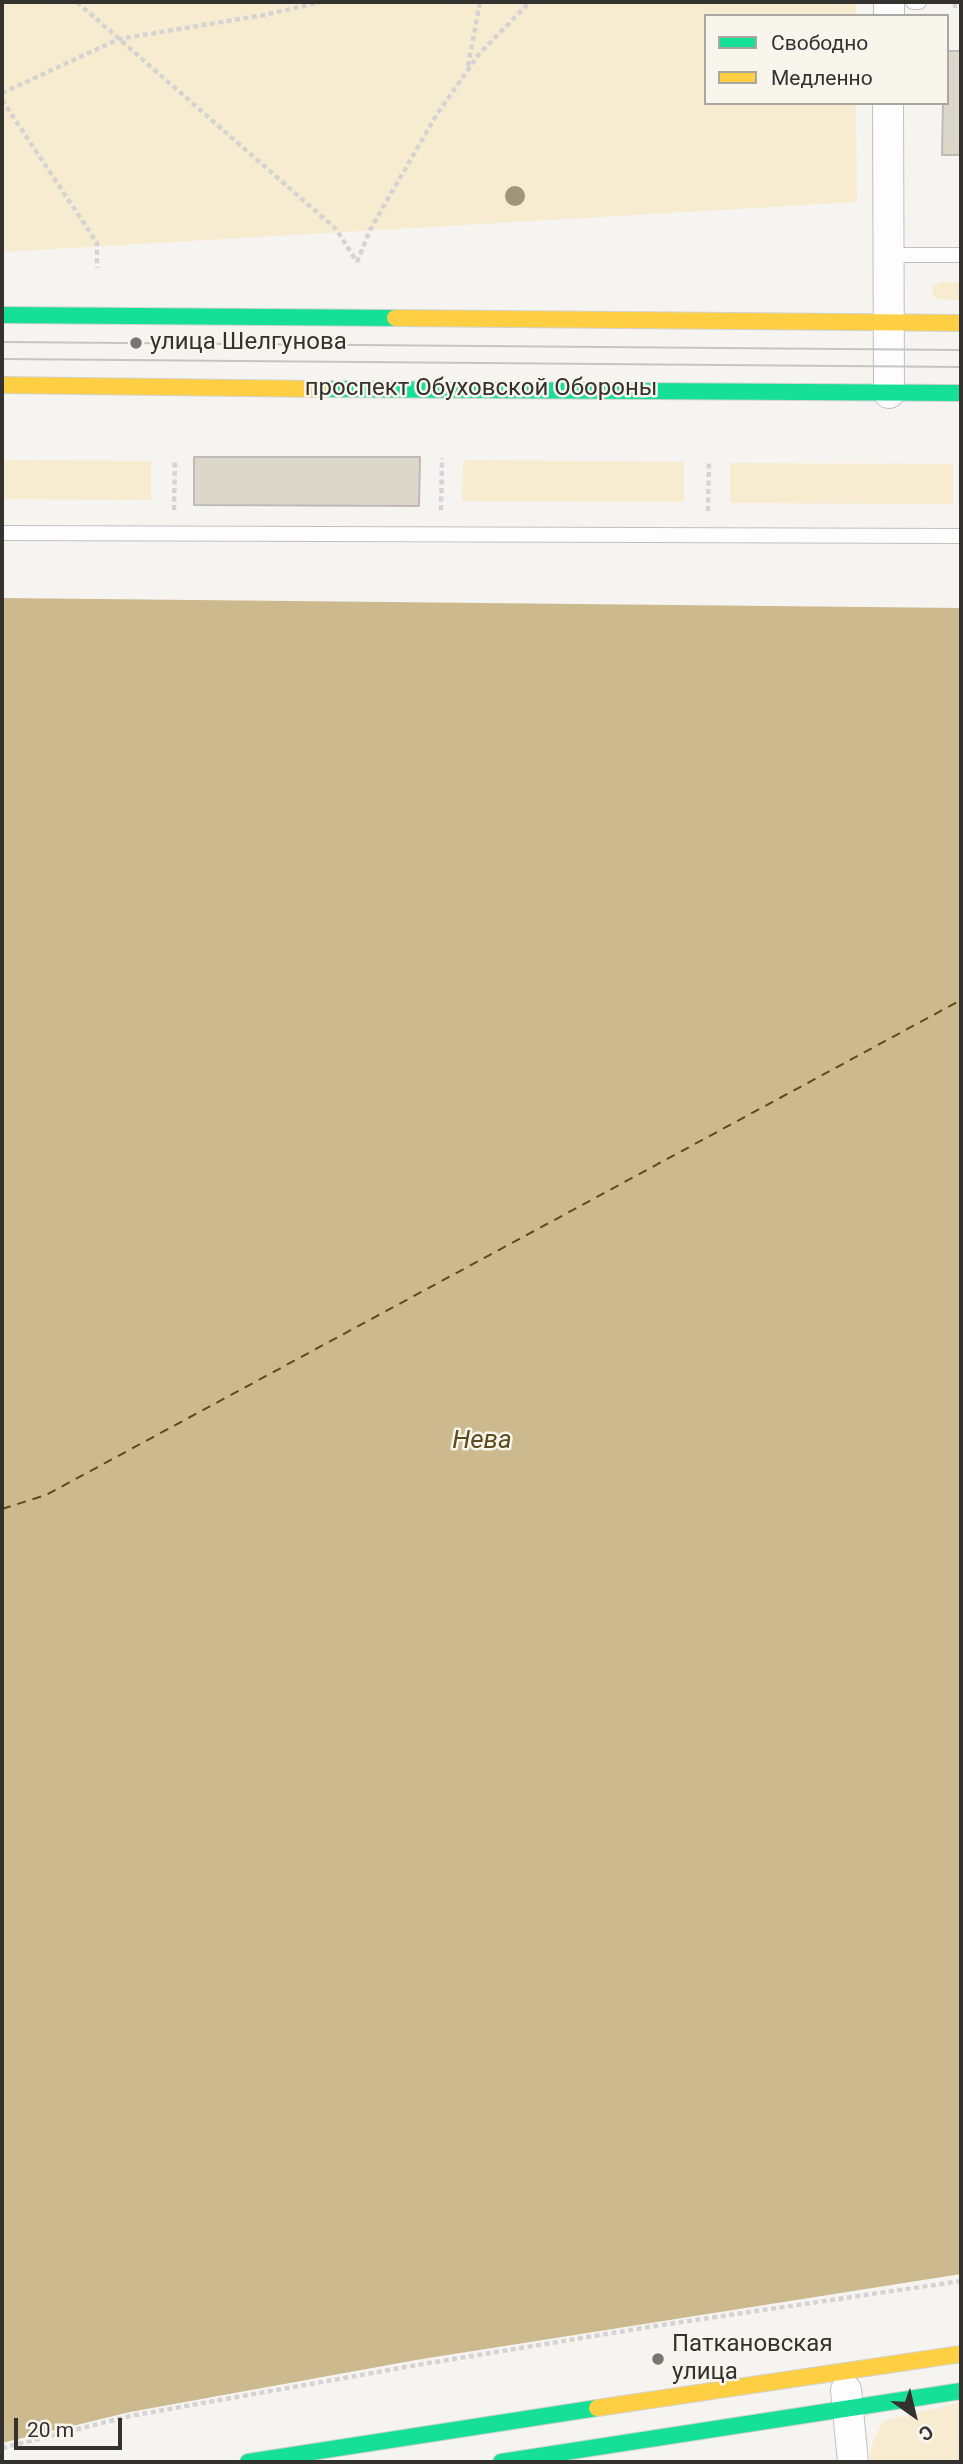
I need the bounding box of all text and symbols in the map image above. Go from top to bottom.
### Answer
legend [704,14,949,105]
text: Свободно [771,31,868,55]
text: Медленно [771,66,873,90]
place label: улица Шелгунова [150,329,347,357]
marker: улица Шелгунова [128,335,144,351]
street label: проспект Обуховской Обороны [305,375,657,403]
water label: Нева [452,1425,512,1457]
place label: Паткановская улица [672,2331,833,2387]
marker: Паткановская улица [650,2351,666,2367]
north arrow [879,2380,949,2450]
scale bar [18,2404,126,2448]
text: 20 m [27,2418,74,2442]
text: С [914,2420,938,2446]

